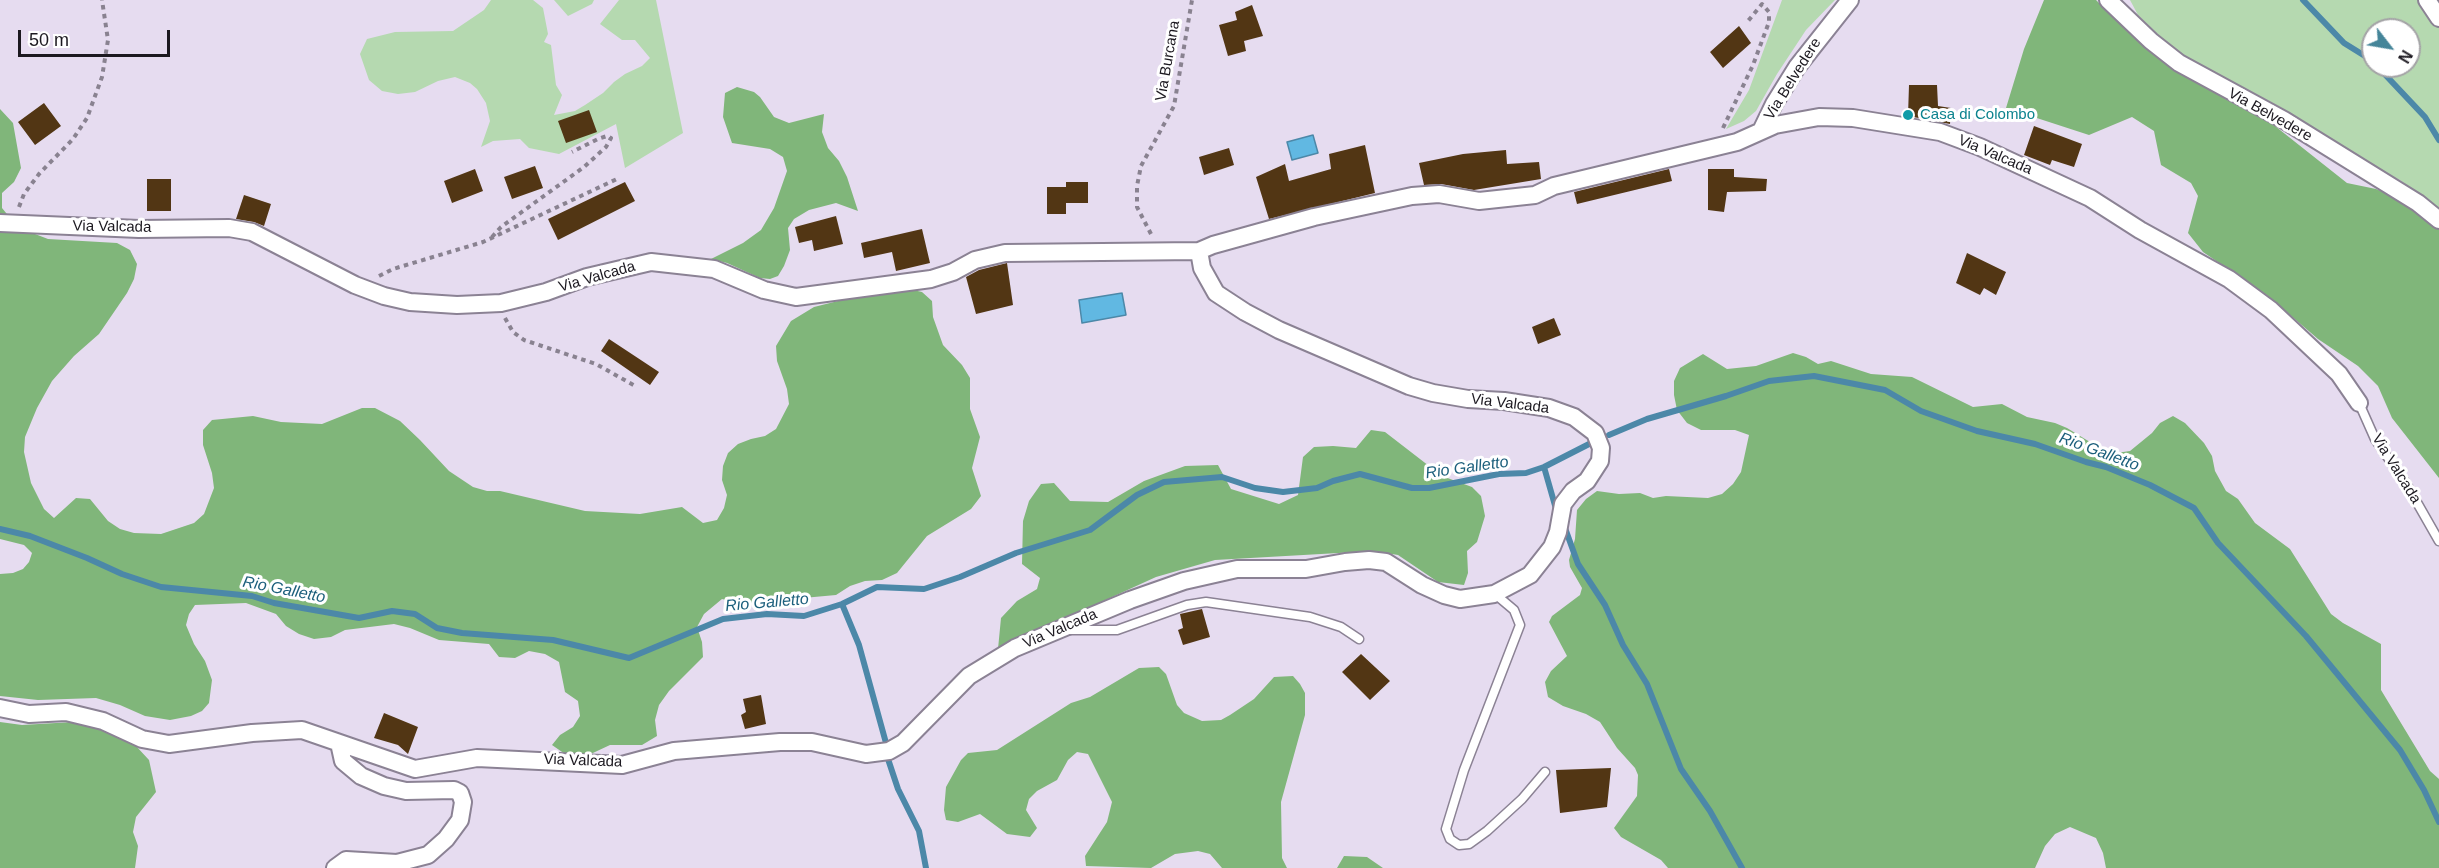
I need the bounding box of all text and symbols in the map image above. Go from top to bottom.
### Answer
scale bar [21,18,172,56]
north arrow [2361,18,2421,78]
street label: Via Burcana [1152,19,1184,103]
text: 50 m [29,30,69,50]
street label: Via Belvedere [1761,35,1825,123]
text: N [2395,47,2415,66]
street label: Via Belvedere [2225,85,2315,145]
place label: Casa di Colombo [1920,106,2035,124]
marker: Casa di Colombo [1901,108,1915,122]
street label: Via Valcada [1955,131,2035,179]
street label: Via Valcada [73,217,151,237]
street label: Via Valcada [557,258,637,296]
street label: Via Valcada [1470,390,1550,418]
water label: Rio Galletto [2056,429,2142,475]
street label: Via Valcada [2368,431,2424,507]
water label: Rio Galletto [1424,453,1510,483]
water label: Rio Galletto [241,573,327,607]
water label: Rio Galletto [725,590,809,616]
street label: Via Valcada [1020,605,1100,653]
street label: Via Valcada [543,751,623,771]

